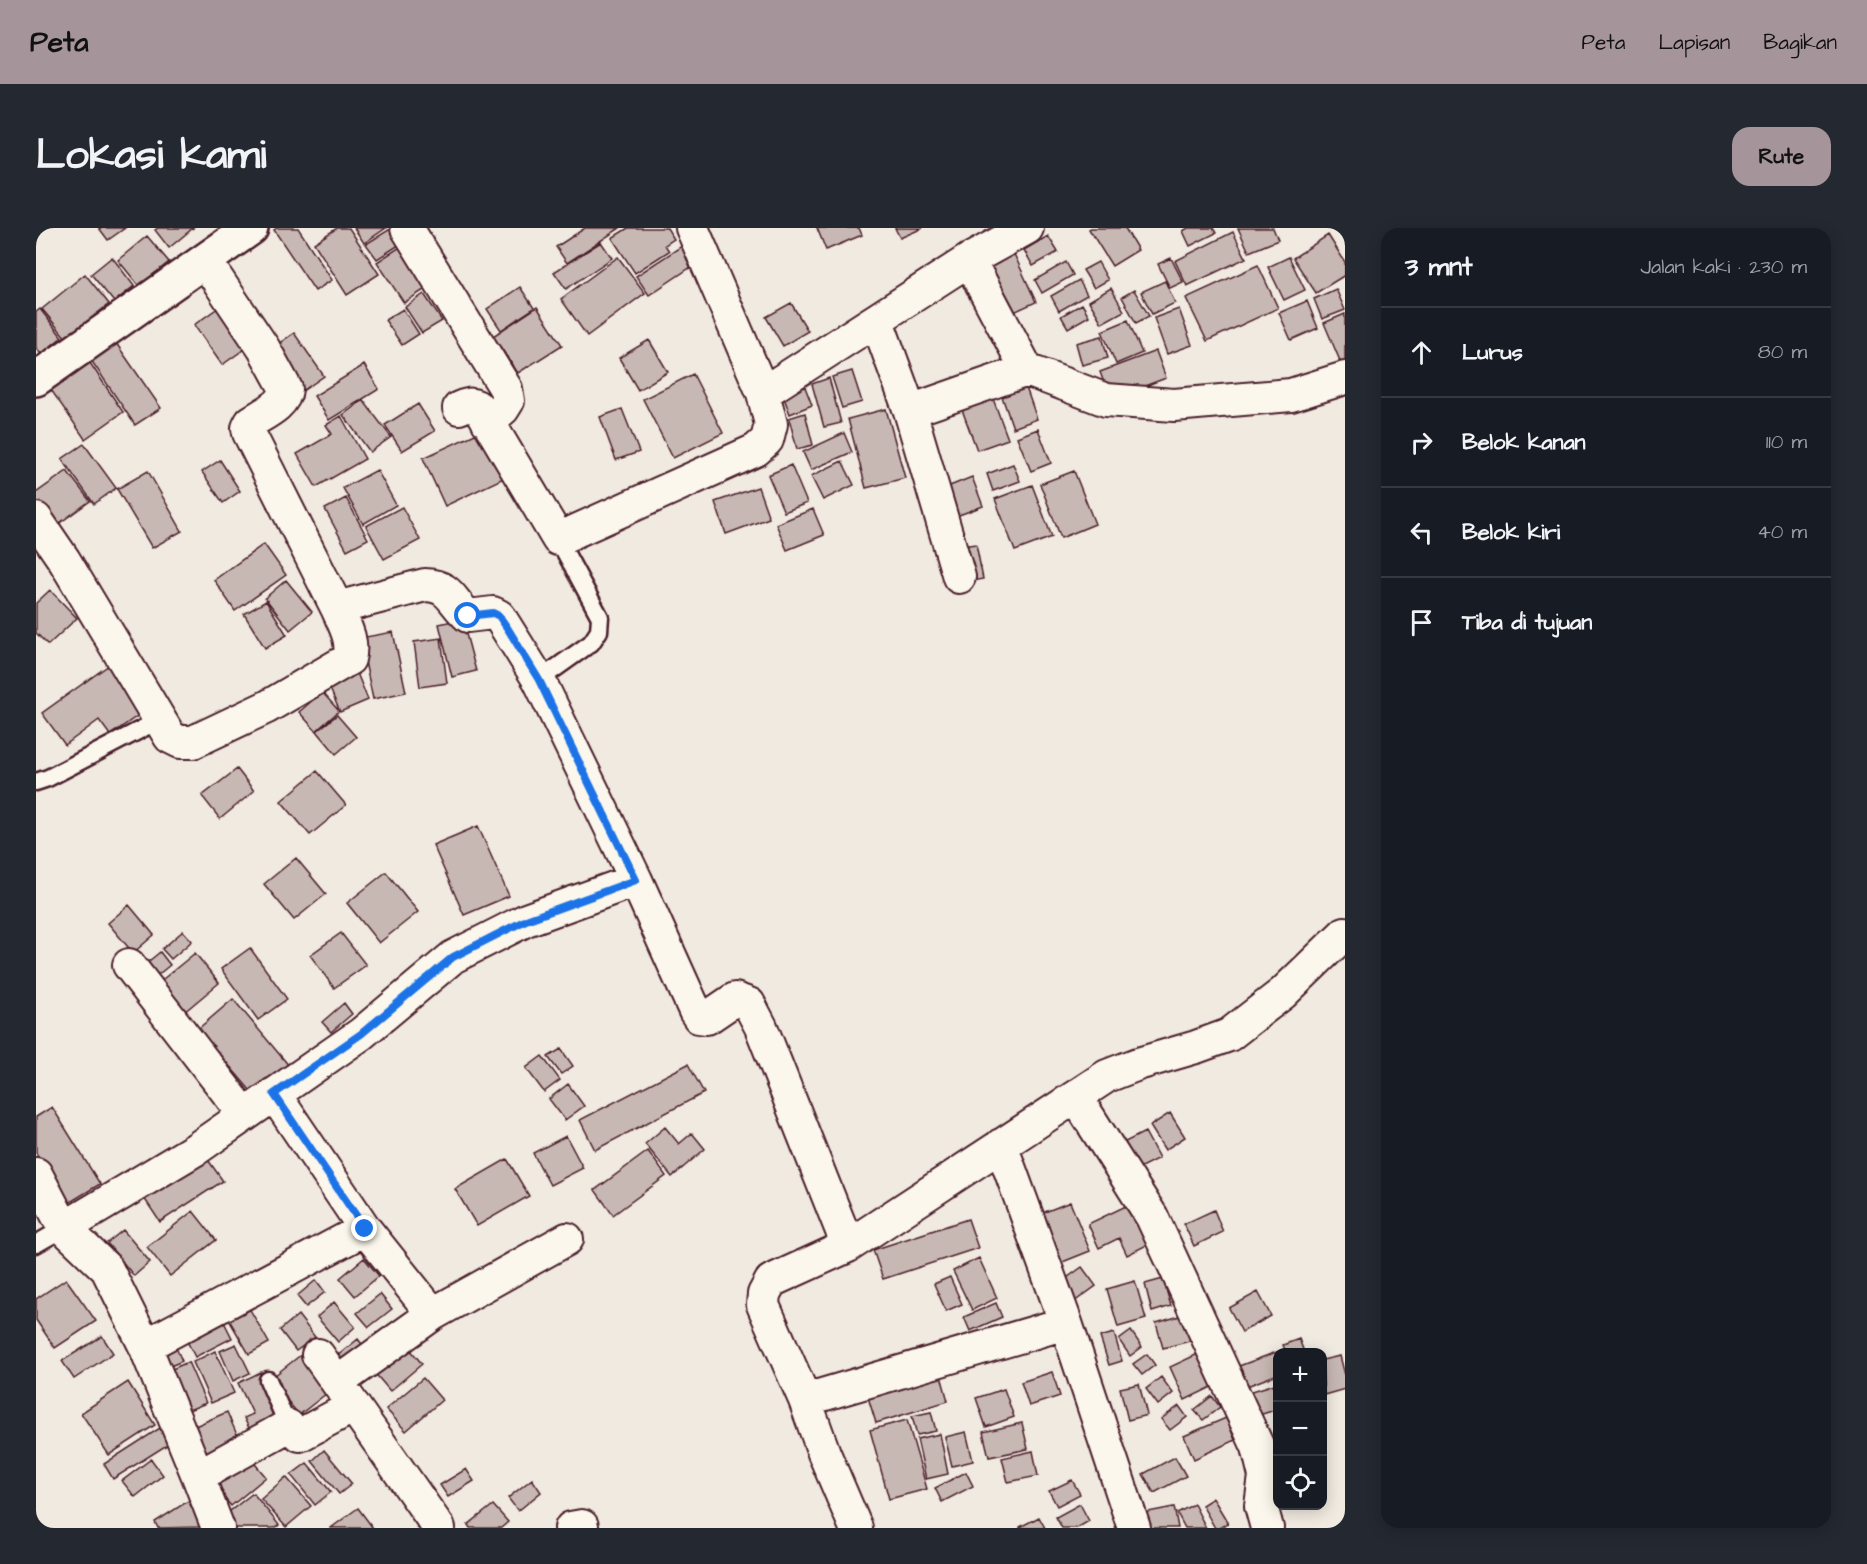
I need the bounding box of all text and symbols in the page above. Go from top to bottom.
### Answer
text: Peta [30,23,89,62]
text: Peta [1582,28,1625,57]
text: Lapisan [1658,28,1730,57]
text: Bagikan [1763,28,1837,57]
text: Lokasi kami [36,127,266,185]
button: Rute [1732,127,1831,186]
text: 3 mnt [1405,249,1472,285]
text: Jalan kaki · 230 m [1640,253,1807,281]
icon: ahead [1405,336,1438,369]
text: Lurus [1462,337,1523,368]
text: 80 m [1758,338,1807,366]
icon: right [1405,426,1438,459]
text: Belok kanan [1462,427,1586,458]
text: 110 m [1766,428,1807,456]
icon: left [1405,516,1438,549]
text: Belok kiri [1462,517,1560,548]
text: 40 m [1757,518,1807,546]
route start [454,602,480,628]
icon: arrive [1405,606,1438,639]
text: Tiba di tujuan [1462,607,1592,638]
route end [351,1215,377,1241]
map controls [1273,1348,1327,1510]
button: + [1273,1348,1327,1402]
button: − [1273,1402,1327,1456]
button: locate [1273,1456,1327,1510]

